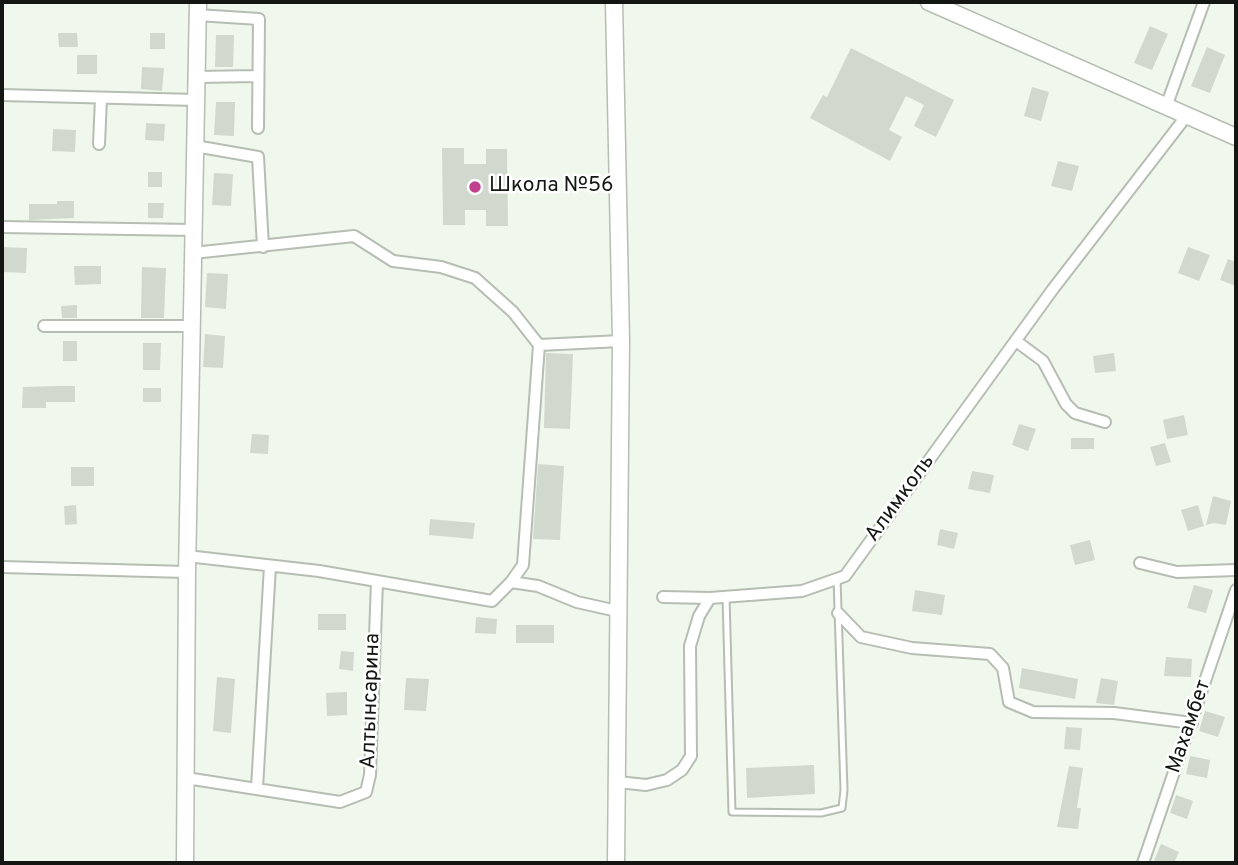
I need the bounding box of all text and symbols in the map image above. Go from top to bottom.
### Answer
place label: Школа №56 [489,174,614,200]
marker: Школа №56 [467,179,483,195]
street label: Алимколь [861,451,941,547]
street label: Алтынсарина [357,633,387,769]
street label: Махамбет [1162,677,1218,777]

